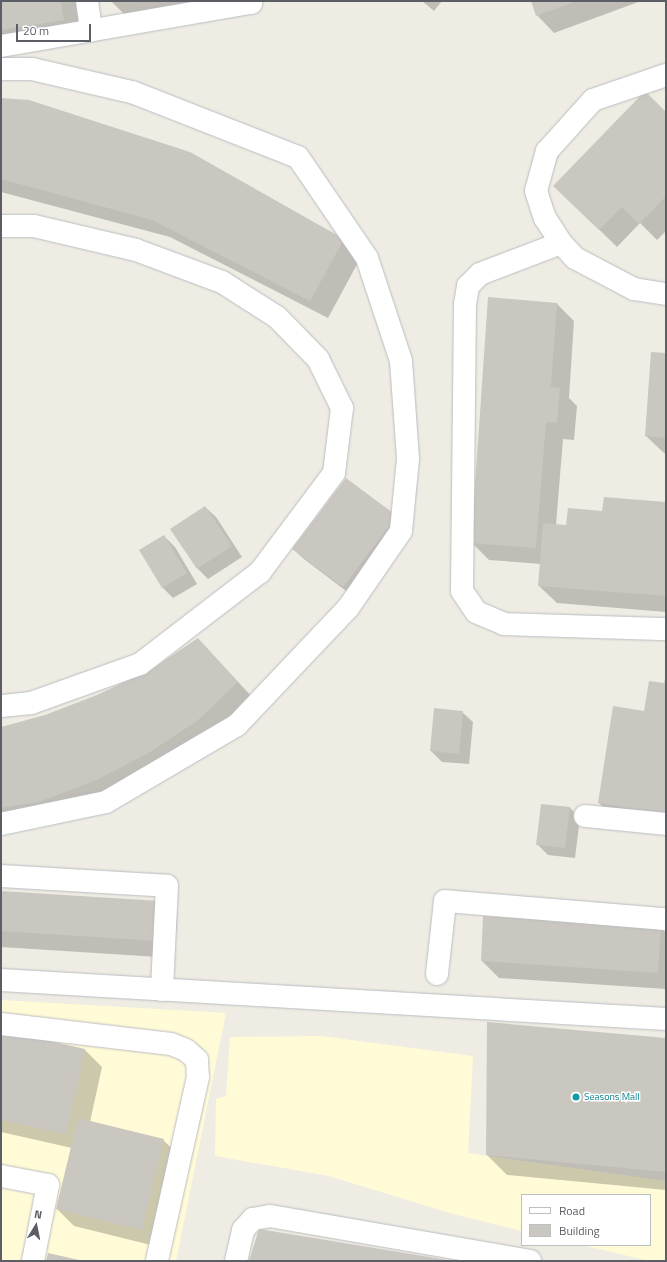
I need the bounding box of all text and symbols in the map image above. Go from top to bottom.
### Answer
scale bar [18,16,93,42]
text: 20 m [23,21,49,40]
place label: Seasons Mall [584,1091,640,1103]
marker: Seasons Mall [571,1092,581,1102]
legend [521,1194,651,1246]
text: Road [559,1201,585,1220]
north arrow [16,1206,56,1246]
text: N [33,1206,43,1223]
text: Building [559,1221,600,1240]

